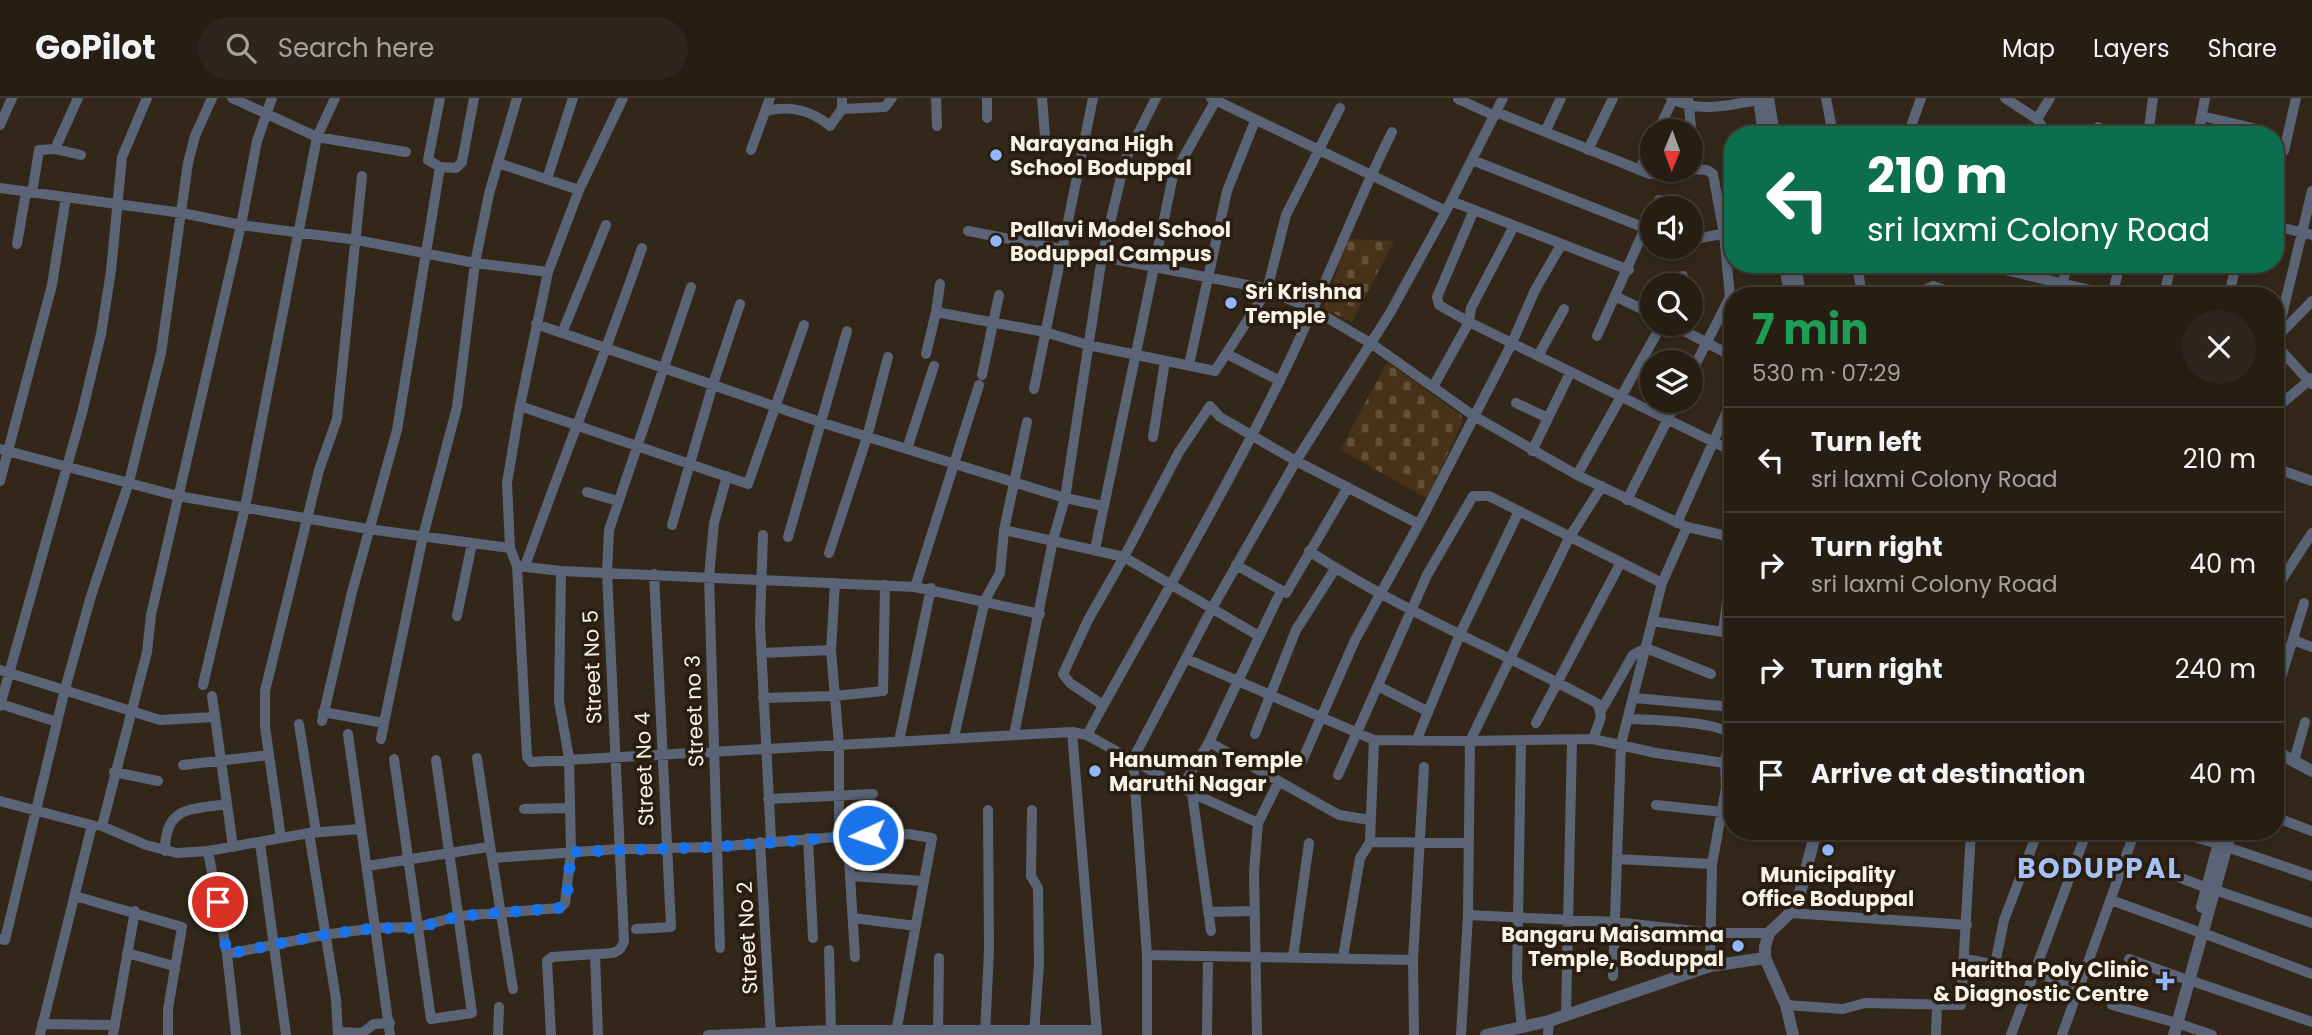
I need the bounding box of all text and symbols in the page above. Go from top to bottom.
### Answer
search box [198,17,688,80]
text: GoPilot [35,24,156,71]
icon: search [222,29,260,67]
text: Search here [278,30,434,66]
text: Map [2002,32,2055,65]
text: Layers [2093,32,2169,65]
text: Share [2207,32,2277,65]
north arrow [1640,119,1703,182]
map controls [1640,119,1703,413]
place label: Narayana High School Boduppal [1010,129,1192,182]
text: 210 m [1867,142,2008,210]
marker: Narayana High School Boduppal [988,147,1004,163]
icon: left [1752,154,1843,245]
button: sound [1640,196,1703,259]
text: sri laxmi Colony Road [1867,207,2210,252]
place label: Pallavi Model School Boduppal Campus [1010,215,1231,268]
marker: Pallavi Model School Boduppal Campus [988,233,1004,249]
button: search [1640,273,1703,336]
place label: Sri Krishna Temple [1245,277,1362,330]
marker: Sri Krishna Temple [1223,295,1239,311]
text: 7 min [1752,300,1869,359]
button: close [2182,310,2256,384]
button: layers [1640,350,1703,413]
text: 530 m · 07:29 [1752,357,1901,389]
text: Turn left [1811,424,1922,460]
icon: left [1752,441,1790,479]
text: 210 m [2183,441,2256,477]
text: sri laxmi Colony Road [1811,463,2058,495]
text: Turn right [1811,529,1943,565]
icon: right [1752,546,1790,584]
text: 40 m [2190,546,2256,582]
text: sri laxmi Colony Road [1811,568,2058,600]
street label: Street No 5 [576,609,608,725]
icon: right [1752,651,1790,689]
text: Turn right [1811,651,1943,687]
text: 240 m [2175,651,2256,687]
street label: Street no 3 [678,655,710,767]
street label: Street No 4 [628,711,660,827]
place label: Hanuman Temple Maruthi Nagar [1109,745,1303,798]
icon: arrive [1752,756,1790,794]
text: Arrive at destination [1811,756,2086,792]
text: 40 m [2190,756,2256,792]
marker: Hanuman Temple Maruthi Nagar [1087,763,1103,779]
position arrow [831,798,905,872]
marker: Municipality Office Boduppal [1820,842,1836,858]
district label: BODUPPAL [2017,849,2183,888]
place label: Municipality Office Boduppal [1742,860,1914,913]
pin [188,872,248,932]
street label: Street No 2 [730,881,764,995]
icon: arrive [199,883,237,921]
place label: Bangaru Maisamma Temple, Boduppal [1501,920,1724,973]
marker: Bangaru Maisamma Temple, Boduppal [1730,938,1746,954]
place label: Haritha Poly Clinic & Diagnostic Centre [1933,955,2149,1008]
marker: Haritha Poly Clinic & Diagnostic Centre [2155,971,2175,991]

